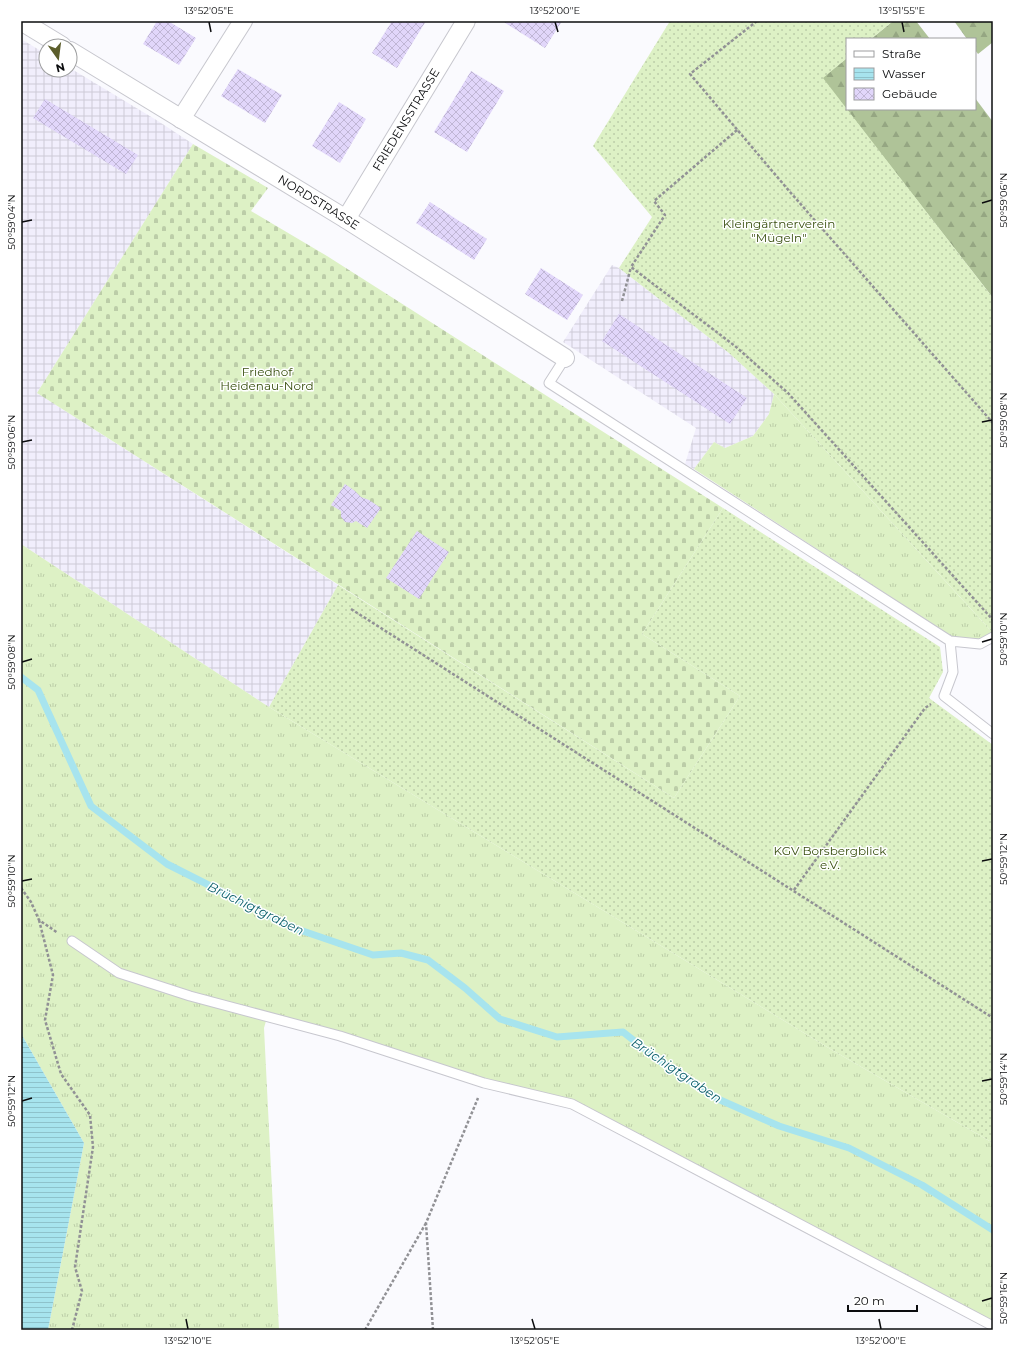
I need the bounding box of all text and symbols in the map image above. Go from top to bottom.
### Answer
text: 13°52'05"E [184,4,234,17]
text: 13°52'00"E [530,4,581,17]
text: 13°51'55"E [879,4,926,17]
north arrow [38,38,78,78]
legend [846,38,976,110]
text: Straße [882,46,921,61]
text: N [54,60,66,76]
street label: FRIEDENSSTRASSE [369,65,443,174]
text: Wasser [882,66,926,81]
text: Gebäude [882,86,937,101]
street label: NORDSTRASSE [275,171,362,233]
text: 50°59'06"N [997,173,1010,228]
text: 50°59'04"N [5,194,18,250]
park label: Kleingärtnerverein "Mügeln" [723,216,835,245]
park label: Friedhof Heidenau-Nord [220,364,314,393]
text: 50°59'08"N [997,392,1010,448]
text: 50°59'06"N [5,415,18,470]
text: 50°59'10"N [997,612,1010,666]
text: 50°59'08"N [5,634,18,690]
text: 50°59'12"N [997,833,1010,885]
park label: KGV Borsbergblick e.V. [774,843,887,872]
text: 50°59'10"N [5,854,18,908]
water label: Brüchigtgraben [205,878,307,938]
water label: Brüchigtgraben [629,1034,725,1106]
text: 50°59'14"N [997,1053,1010,1105]
text: 50°59'12"N [5,1075,18,1127]
text: 50°59'16"N [997,1272,1010,1324]
scale bar [848,1287,917,1313]
text: 20 m [854,1293,885,1308]
text: 13°52'10"E [164,1334,212,1347]
text: 13°52'05"E [510,1334,560,1347]
text: 13°52'00"E [856,1334,907,1347]

